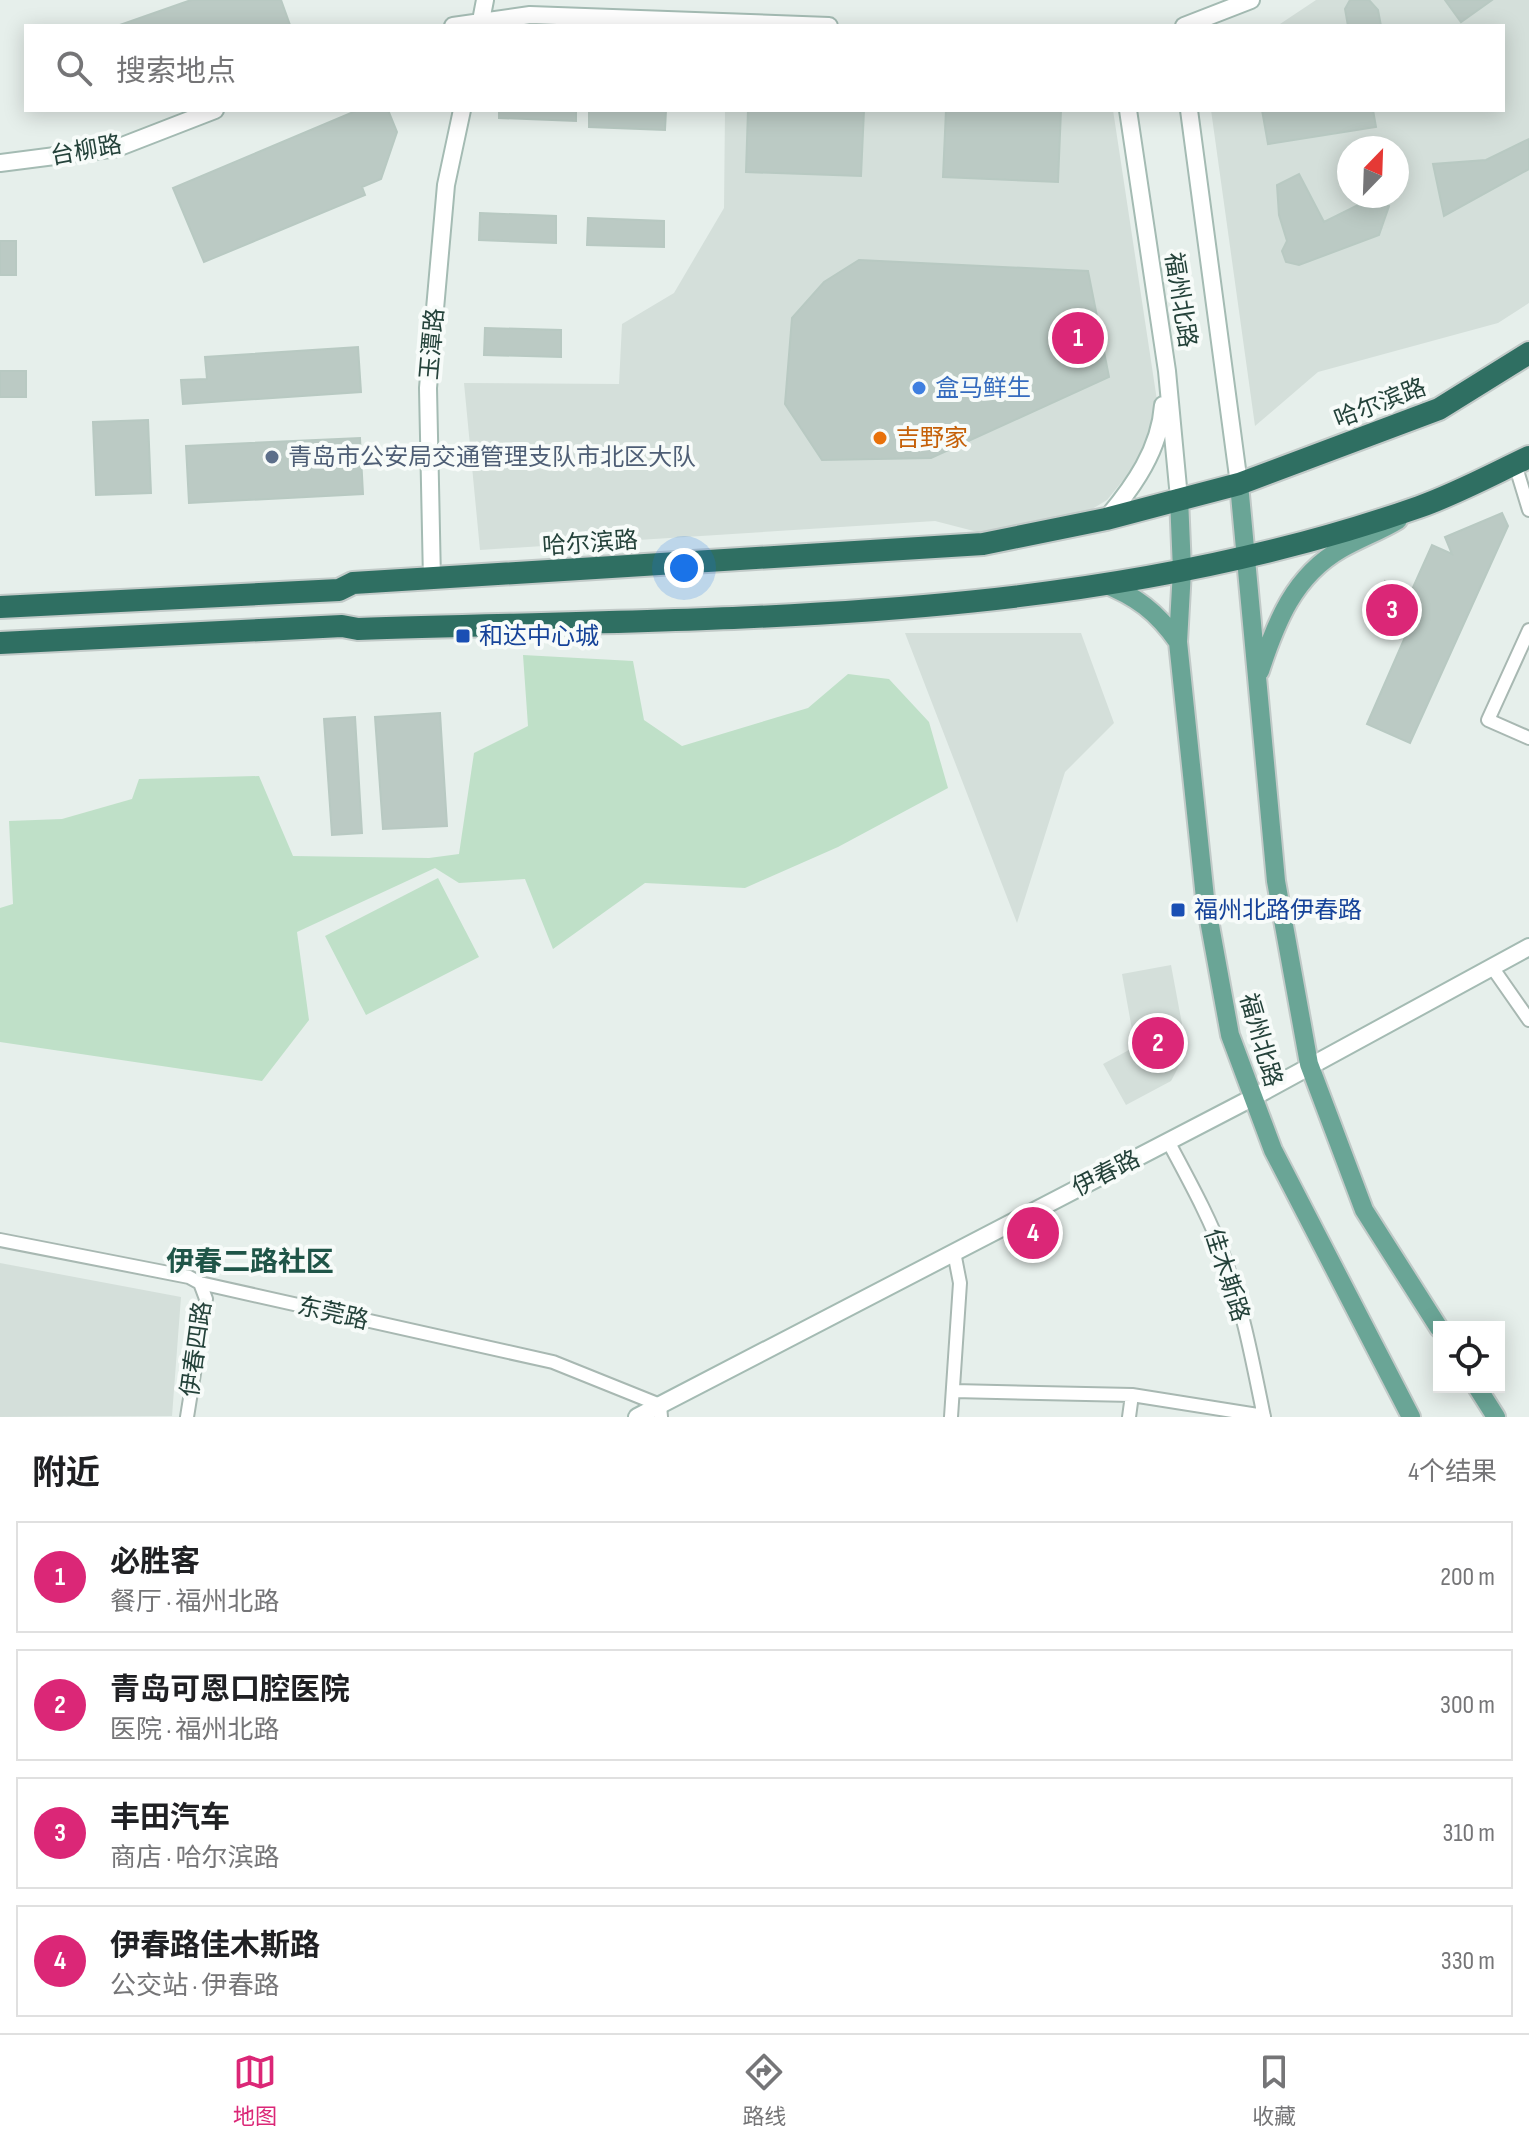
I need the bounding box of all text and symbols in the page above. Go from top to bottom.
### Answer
search box [24,24,1505,112]
icon: search [52,46,96,90]
text: 搜索地点 [116,54,236,90]
street label: 台柳路 [48,130,124,171]
north arrow [1337,136,1409,208]
street label: 福州北路 [1159,250,1202,350]
street label: 玉潭路 [415,307,450,381]
pin: 1 [1052,308,1104,368]
street label: 哈尔滨路 [1330,373,1430,434]
place label: 盒马鲜生 [935,374,1031,403]
marker: 盒马鲜生 [910,379,928,397]
place label: 吉野家 [896,424,968,453]
marker: 吉野家 [871,429,889,447]
place label: 青岛市公安局交通管理支队市北区大队 [288,443,696,472]
marker: 青岛市公安局交通管理支队市北区大队 [263,448,281,466]
street label: 哈尔滨路 [541,526,639,561]
your location [664,548,704,588]
pin: 3 [1366,580,1418,640]
place label: 和达中心城 [479,622,599,651]
marker: 和达中心城 [454,627,472,645]
place label: 福州北路伊春路 [1194,896,1362,925]
marker: 福州北路伊春路 [1169,901,1187,919]
street label: 福州北路 [1233,990,1288,1090]
pin: 2 [1132,1013,1184,1073]
street label: 伊春路 [1068,1144,1145,1203]
pin: 4 [1007,1203,1059,1263]
street label: 佳木斯路 [1198,1225,1255,1325]
district label: 伊春二路社区 [166,1246,334,1279]
street label: 东莞路 [295,1291,371,1336]
street label: 伊春四路 [175,1300,218,1399]
map controls [1433,1321,1505,1393]
button: locate [1433,1321,1505,1393]
text: 附近 [32,1453,100,1494]
text: 4个结果 [1408,1457,1497,1488]
text: 必胜客 [110,1544,200,1580]
text: 1 [55,1562,65,1593]
text: 200 m [1440,1562,1495,1593]
text: 餐厅 · 福州北路 [110,1587,279,1618]
text: 青岛可恩口腔医院 [110,1672,350,1708]
text: 2 [54,1690,66,1721]
text: 300 m [1440,1690,1495,1721]
text: 医院 · 福州北路 [110,1715,279,1746]
text: 丰田汽车 [110,1800,230,1836]
text: 3 [54,1818,66,1849]
text: 310 m [1443,1818,1495,1849]
text: 商店 · 哈尔滨路 [110,1843,279,1874]
text: 伊春路佳木斯路 [110,1928,320,1964]
text: 4 [54,1946,66,1977]
text: 330 m [1441,1946,1495,1977]
text: 公交站 · 伊春路 [110,1971,279,2002]
tab: 地图 [233,2050,277,2131]
tab: 路线 [742,2050,786,2131]
tab: 收藏 [1252,2050,1296,2131]

